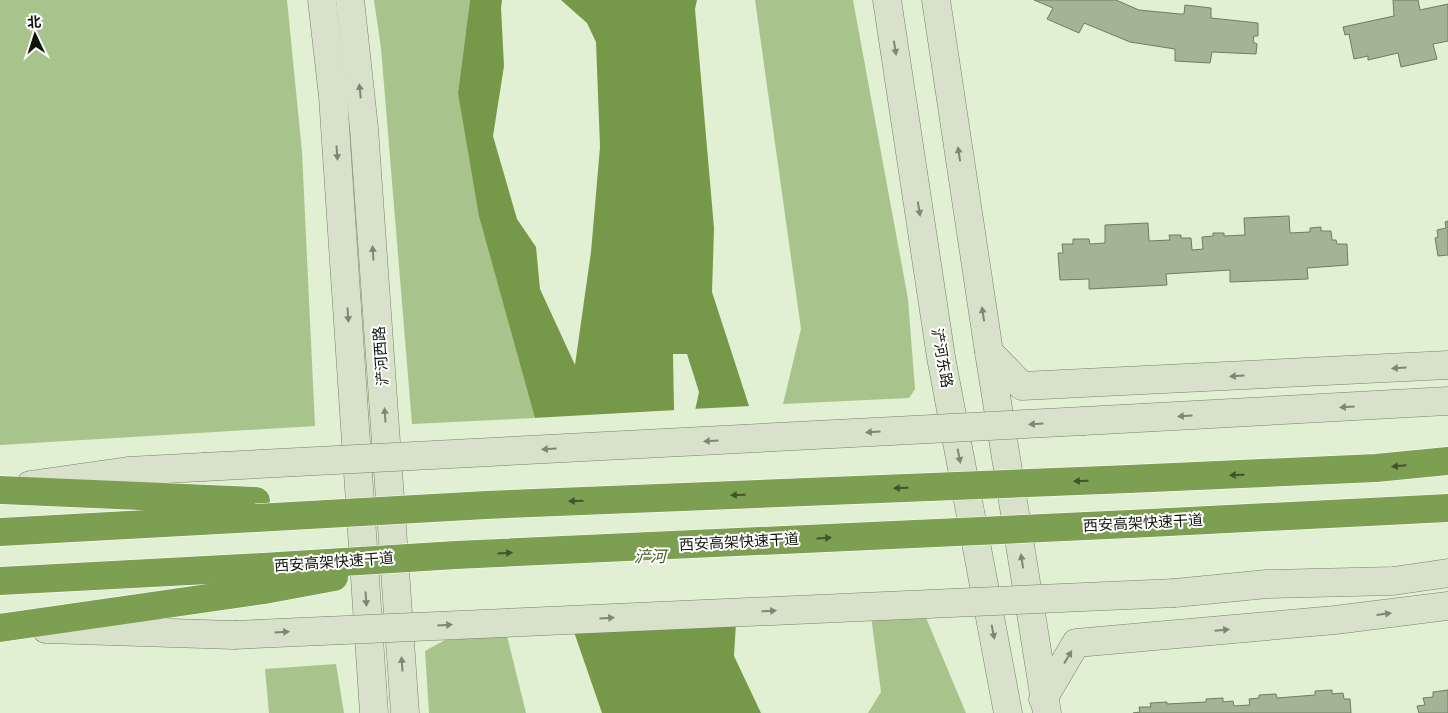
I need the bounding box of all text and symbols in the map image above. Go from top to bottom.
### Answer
north arrow [10,10,60,60]
text: 北 [27,14,42,31]
one-way arrow [891,41,899,57]
one-way arrow [356,83,364,99]
one-way arrow [333,145,341,161]
one-way arrow [955,145,963,161]
one-way arrow [915,201,923,217]
one-way arrow [369,245,377,261]
one-way arrow [979,306,987,322]
one-way arrow [345,307,353,323]
street label: 浐河西路 [370,325,392,387]
street label: 浐河东路 [928,327,956,389]
one-way arrow [1391,364,1407,372]
one-way arrow [1229,372,1245,380]
one-way arrow [1339,403,1355,411]
one-way arrow [381,407,389,423]
one-way arrow [1176,412,1192,420]
one-way arrow [1027,420,1043,428]
one-way arrow [865,429,881,437]
one-way arrow [703,437,719,445]
one-way arrow [541,446,557,454]
one-way arrow [956,448,964,464]
one-way arrow [1391,462,1407,470]
one-way arrow [1229,471,1245,479]
one-way arrow [1072,477,1088,485]
one-way arrow [893,484,909,492]
one-way arrow [730,491,746,499]
one-way arrow [568,498,584,506]
street label: 西安高架快速干道 [1083,511,1203,535]
street label: 西安高架快速干道 [679,530,799,554]
one-way arrow [816,534,832,542]
water label: 浐河 [634,547,669,566]
one-way arrow [497,548,513,556]
street label: 西安高架快速干道 [274,549,394,575]
one-way arrow [1017,553,1025,569]
one-way arrow [363,592,371,608]
one-way arrow [761,606,777,614]
one-way arrow [1376,610,1392,618]
one-way arrow [599,614,615,622]
one-way arrow [437,621,453,629]
one-way arrow [989,625,997,641]
one-way arrow [1214,626,1230,634]
one-way arrow [274,628,290,636]
one-way arrow [1064,651,1073,664]
one-way arrow [398,656,406,672]

